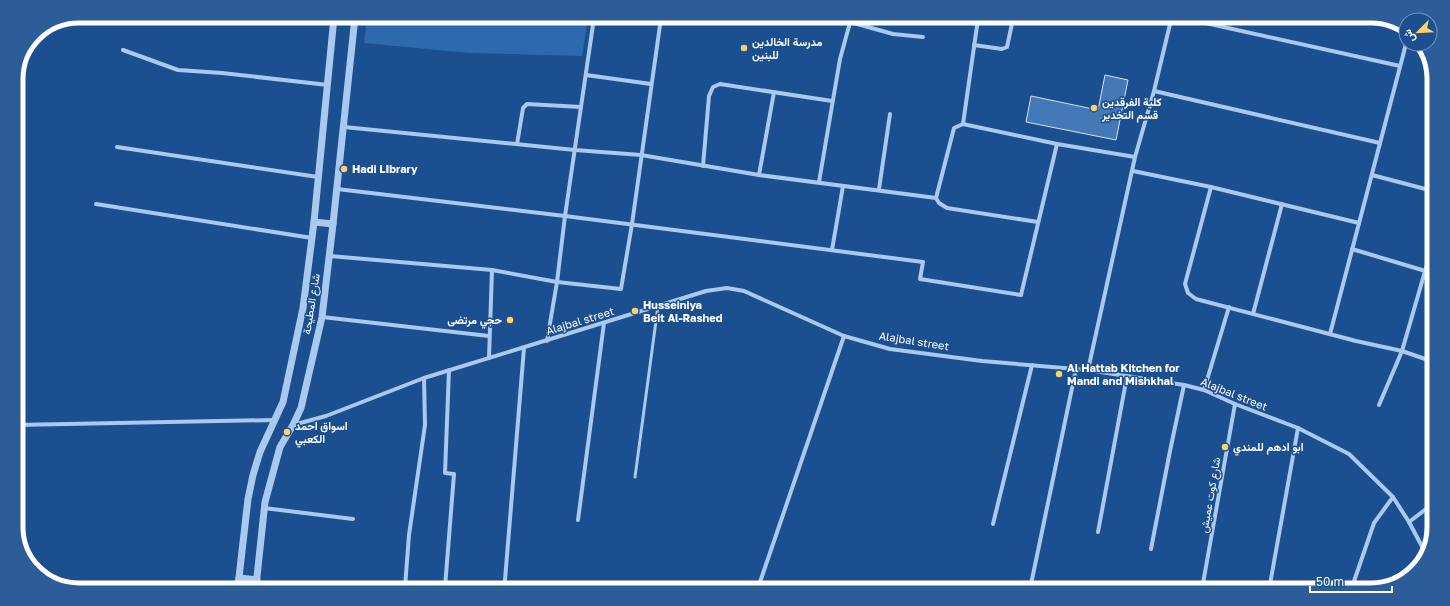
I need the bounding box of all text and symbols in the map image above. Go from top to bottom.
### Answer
north arrow [1398,12,1438,52]
text: ش [1400,27,1418,45]
place label: مدرسة الخالدين للبنين [752,35,822,62]
marker: مدرسة الخالدين للبنين [739,43,749,53]
place label: كلية الفرقدين قسم التخدير [1101,95,1161,123]
marker: كلية الفرقدين قسم التخدير [1089,103,1099,113]
place label: Hadi LIbrary [352,162,418,175]
marker: Hadi LIbrary [339,164,349,174]
street label: شارع المطيحة [299,272,324,336]
place label: Husseiniya Beit Al-Rashed [643,298,723,324]
street label: Alajbal street [544,304,616,337]
marker: Husseiniya Beit Al-Rashed [630,306,640,316]
place label: حجي مرتضى [447,313,503,329]
marker: حجي مرتضى [505,315,515,325]
street label: Alajbal street [878,329,950,352]
place label: Al Hattab Kitchen for Mandi and Mishkhal [1067,361,1180,387]
marker: Al Hattab Kitchen for Mandi and Mishkhal [1054,369,1064,379]
street label: Alajbal street [1199,374,1269,413]
place label: اسواق احمد الكعبي [295,419,348,448]
marker: اسواق احمد الكعبي [282,427,292,437]
place label: ابو ادهم للمندي [1233,440,1304,456]
marker: ابو ادهم للمندي [1220,442,1230,452]
street label: شارع كوت عميش [1196,456,1225,534]
scale bar [1310,568,1392,594]
text: 50 m [1316,574,1344,589]

